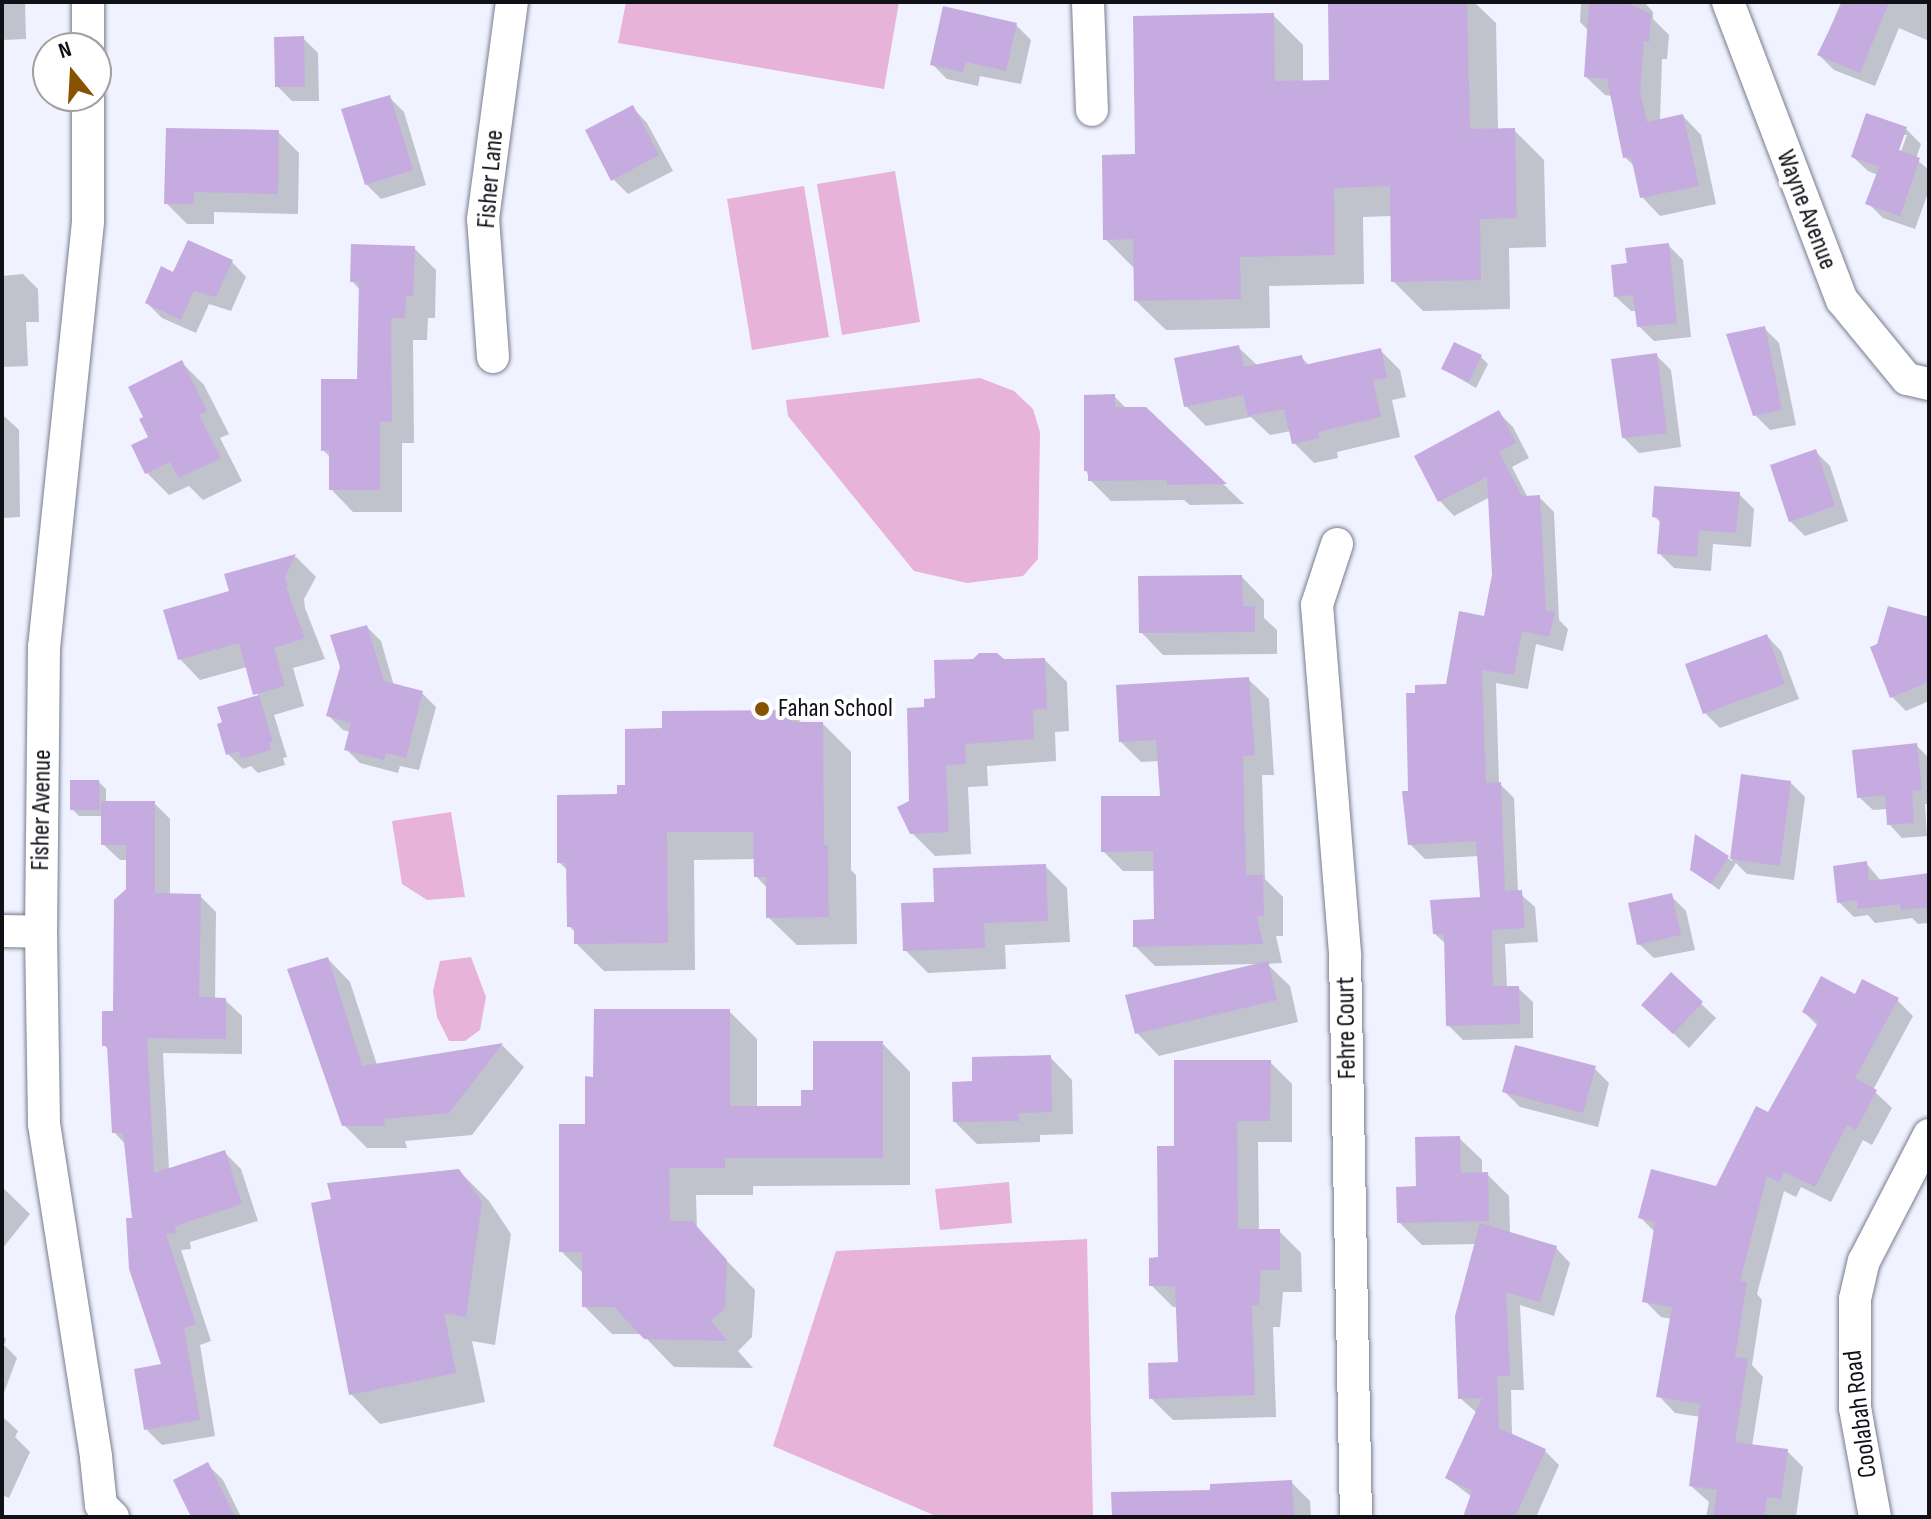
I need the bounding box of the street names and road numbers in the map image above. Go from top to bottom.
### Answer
street label: Fisher Lane [471,128,511,230]
street label: Wayne Avenue [1769,146,1843,274]
street label: Fisher Avenue [25,749,59,871]
street label: Fehre Court [1331,977,1363,1079]
street label: Coolabah Road [1838,1348,1884,1480]

